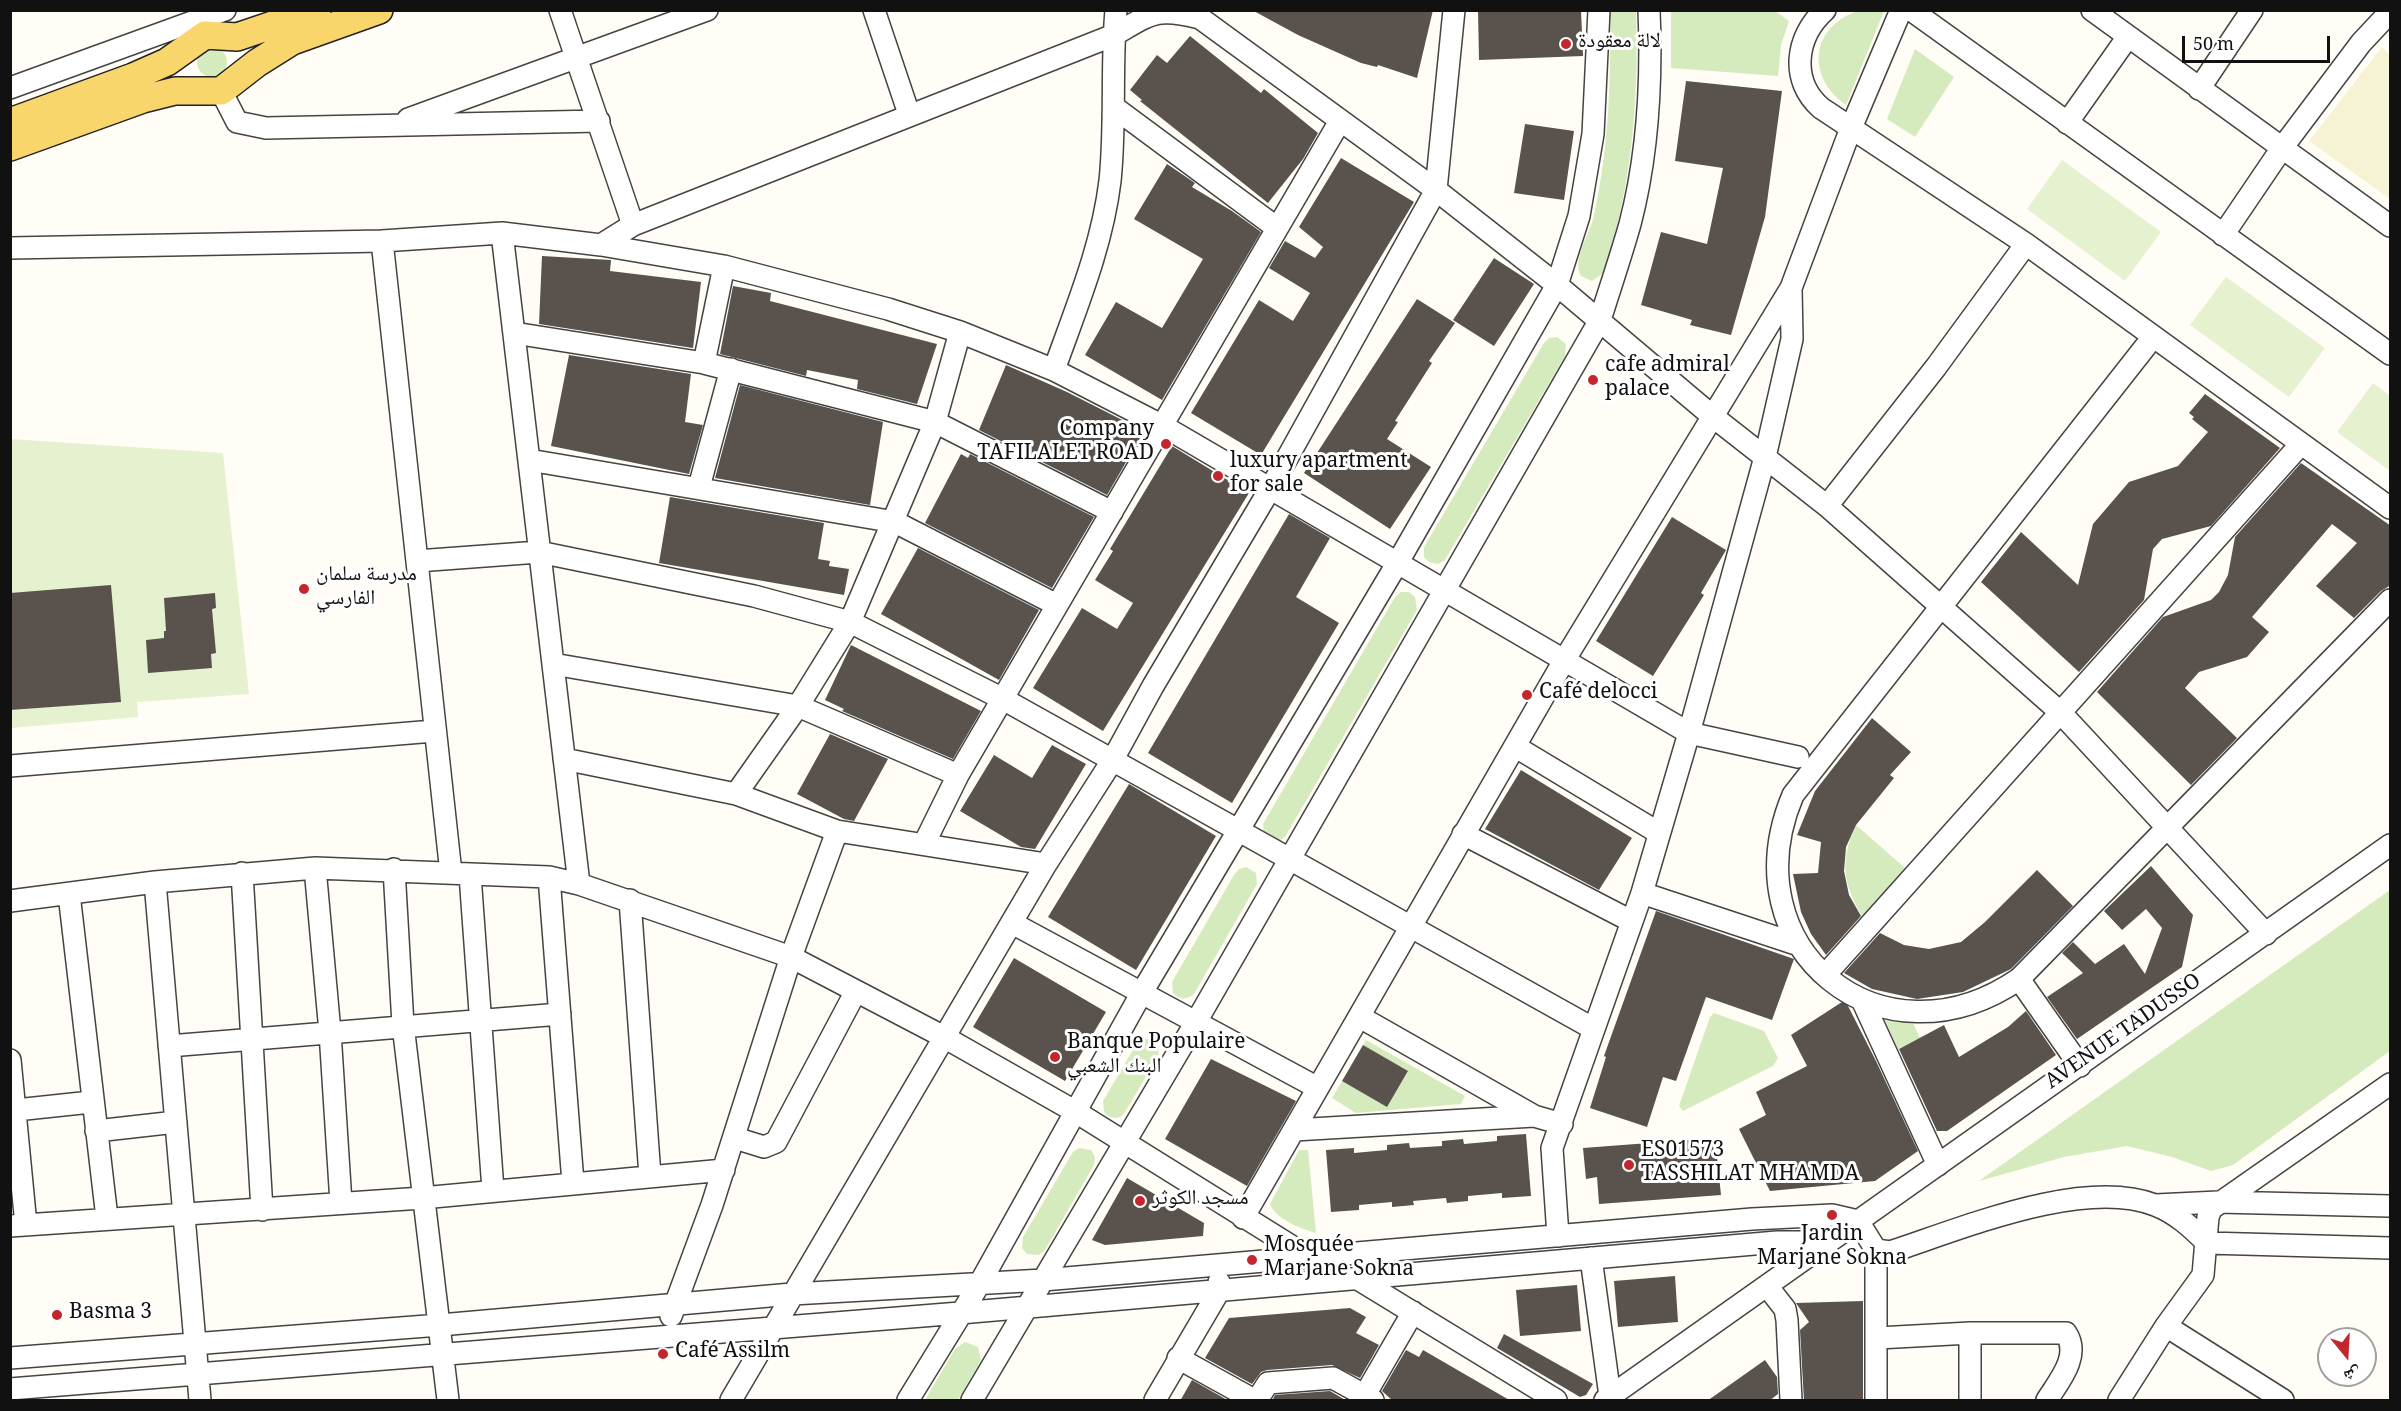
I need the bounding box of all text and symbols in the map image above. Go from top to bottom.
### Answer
scale bar [2185,24,2334,62]
place label: لالة معقودة [1578,31,1661,57]
text: 50 m [2193,31,2234,61]
marker: لالة معقودة [1559,37,1573,51]
place label: cafe admiral palace [1605,355,1730,405]
marker: cafe admiral palace [1586,373,1600,387]
place label: Company TAFILALET ROAD [977,419,1154,469]
marker: Company TAFILALET ROAD [1159,437,1173,451]
place label: luxury apartment for sale [1230,451,1408,501]
marker: luxury apartment for sale [1211,469,1225,483]
place label: مدرسة سلمان الفارسي [316,564,417,614]
marker: مدرسة سلمان الفارسي [297,582,311,596]
place label: Café delocci [1539,682,1657,708]
marker: Café delocci [1520,688,1534,702]
street label: AVENUE TADUSSO [2042,971,2208,1097]
place label: Banque Populaire البنك الشعبي [1067,1032,1245,1082]
marker: Banque Populaire البنك الشعبي [1048,1050,1062,1064]
place label: ES01573 TASSHILAT MHAMDA [1641,1140,1859,1190]
marker: ES01573 TASSHILAT MHAMDA [1622,1158,1636,1172]
place label: مسجد الكوثر [1152,1188,1249,1214]
marker: مسجد الكوثر [1133,1194,1147,1208]
marker: Jardin Marjane Sokna [1825,1208,1839,1222]
place label: Jardin Marjane Sokna [1757,1224,1907,1274]
place label: Mosquée Marjane Sokna [1264,1235,1414,1285]
marker: Mosquée Marjane Sokna [1245,1253,1259,1267]
place label: Basma 3 [69,1302,152,1328]
marker: Basma 3 [50,1308,64,1322]
north arrow [2317,1327,2377,1387]
place label: Café Assilm [675,1341,790,1367]
marker: Café Assilm [656,1347,670,1361]
text: ش [2340,1357,2364,1388]

